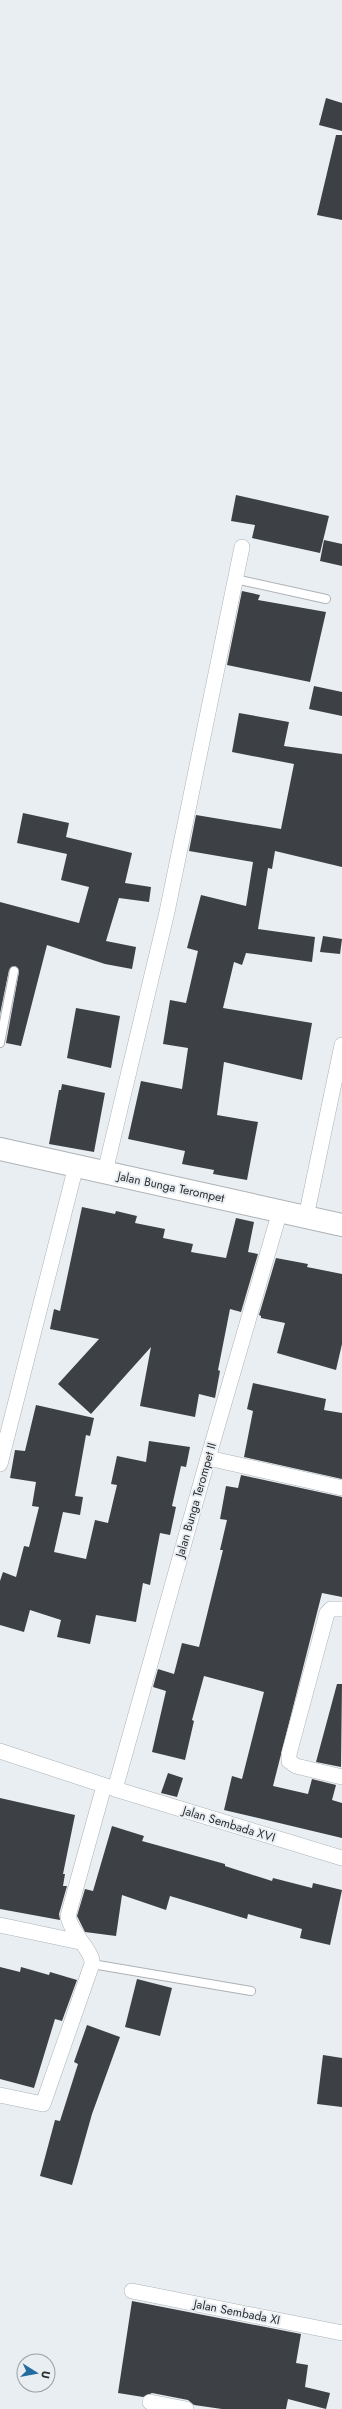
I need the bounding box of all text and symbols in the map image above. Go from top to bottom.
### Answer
street label: Jalan Bunga Terompet [114,1166,226,1207]
street label: Jalan Bunga Terompet II [170,1441,221,1561]
street label: Jalan Sembada XVI [179,1801,277,1847]
street label: Jalan Sembada XI [190,2294,282,2329]
north arrow [16,2353,56,2393]
text: U [37,2370,54,2380]

